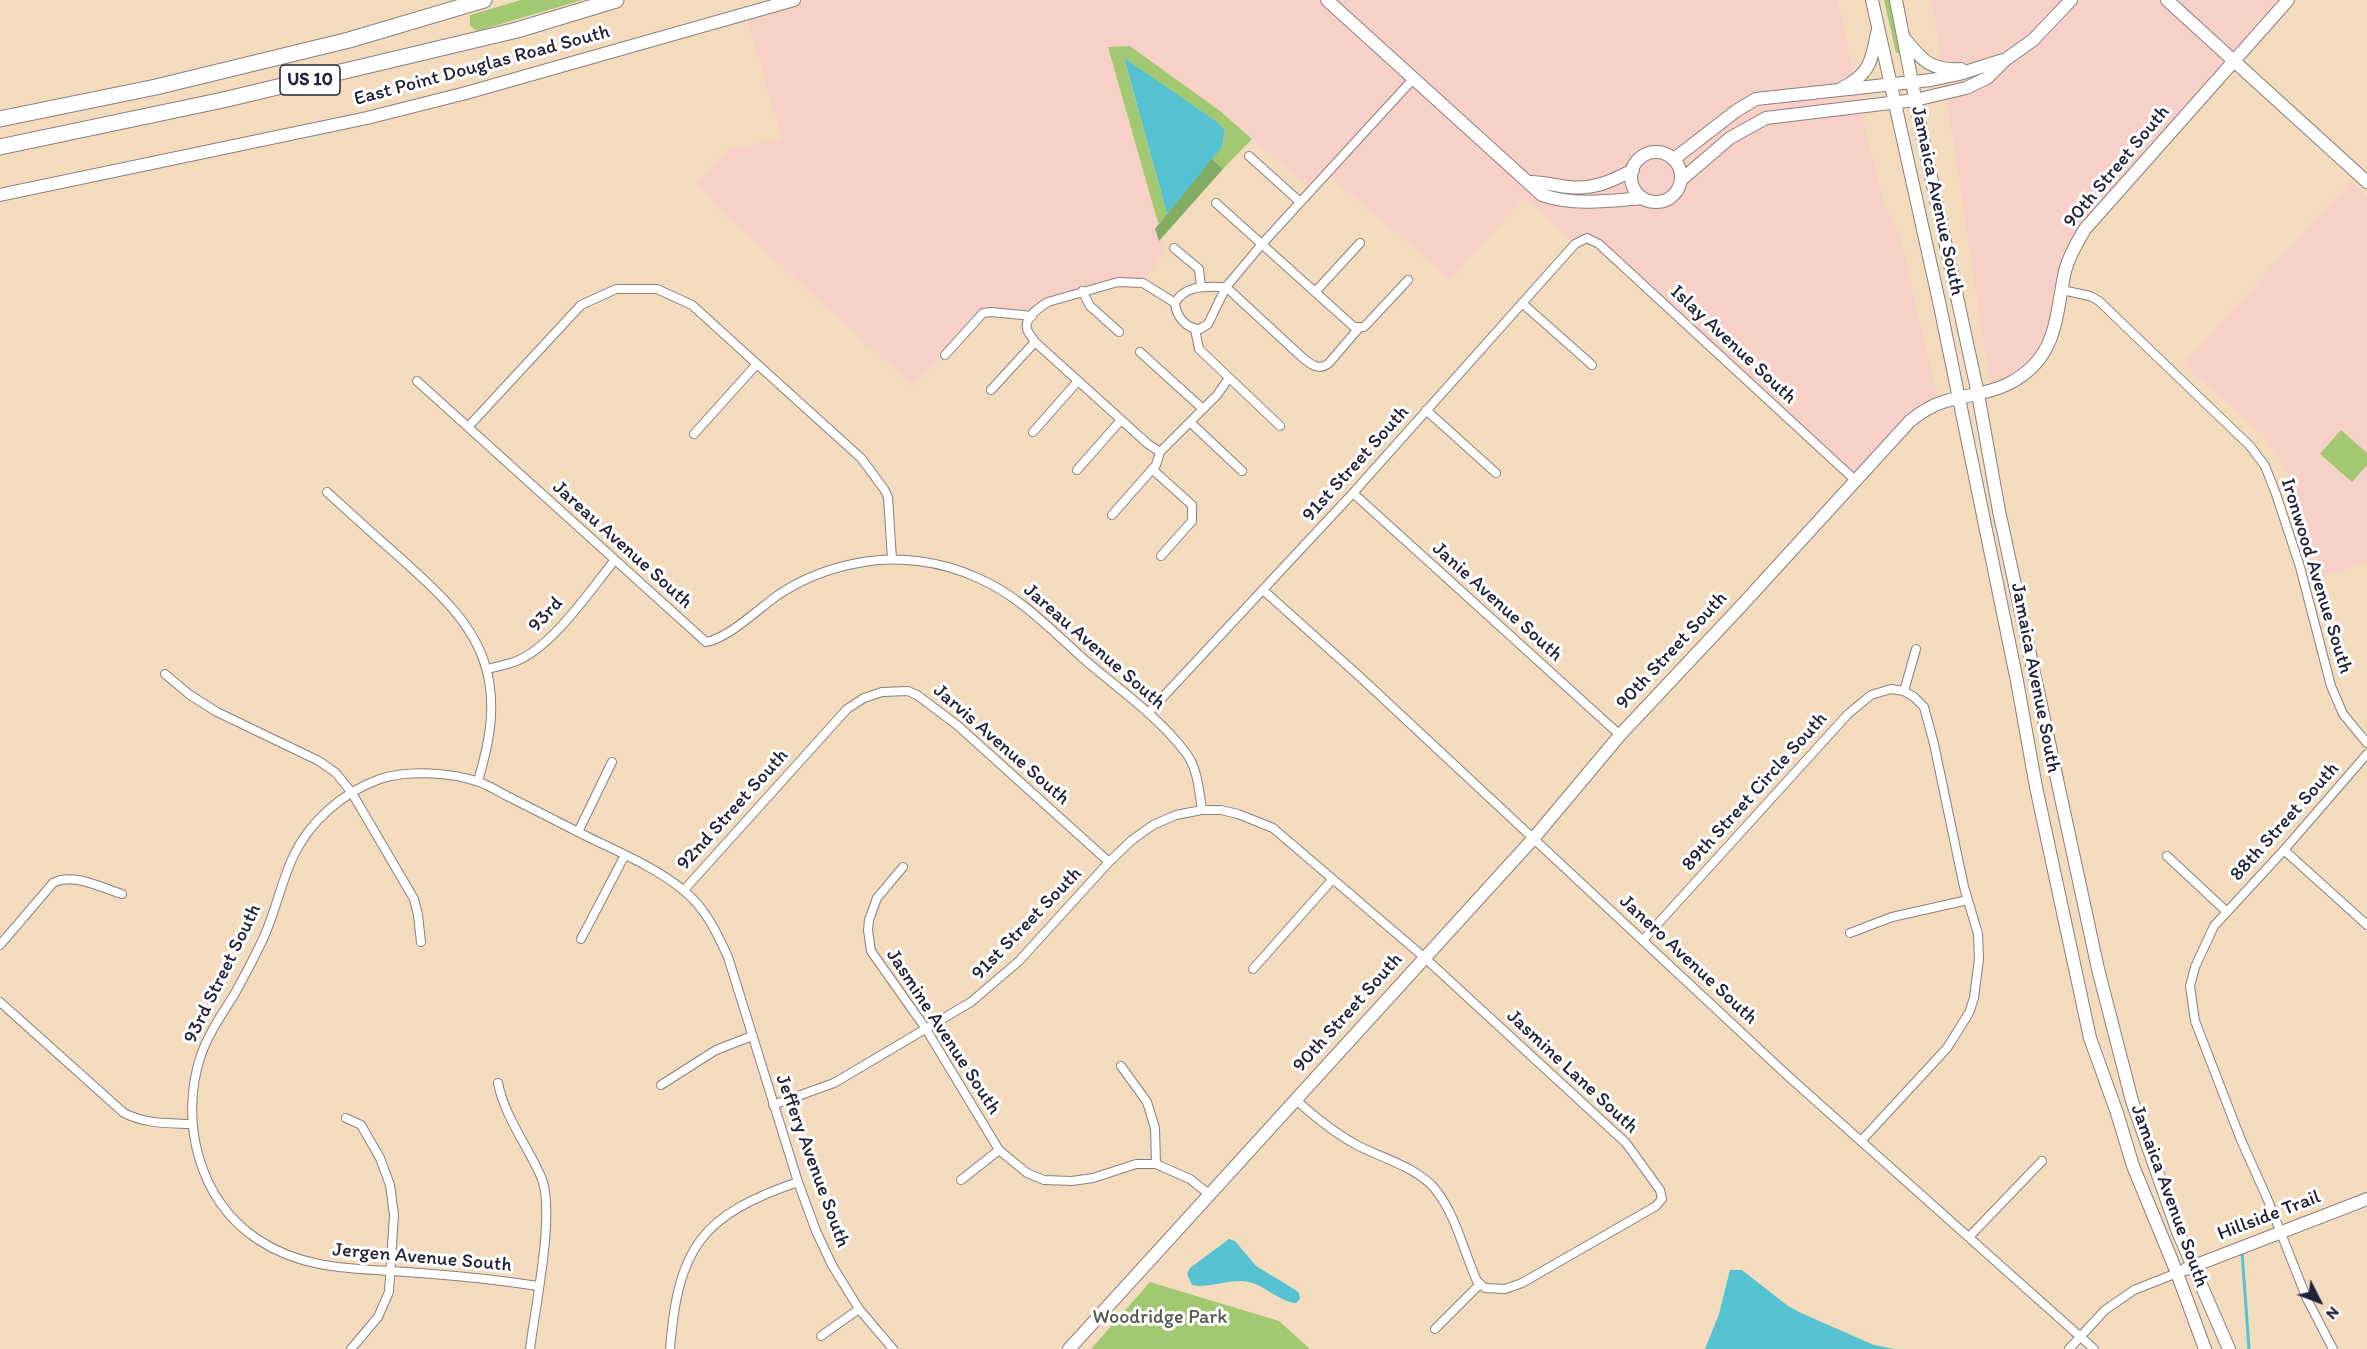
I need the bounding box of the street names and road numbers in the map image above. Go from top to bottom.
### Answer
street label: East Point Douglas Road South [352,20,612,112]
road number: US 10 [280,65,340,95]
street label: 90th Street South [2059,101,2175,233]
street label: Jamaica Avenue South [1905,104,1969,298]
street label: Islay Avenue South [1665,280,1801,410]
street label: 91st Street South [1298,401,1414,527]
street label: Ironwood Avenue South [2275,475,2357,677]
street label: Jareau Avenue South [547,476,697,614]
street label: Janie Avenue South [1427,537,1567,667]
street label: Jareau Avenue South [1018,579,1170,715]
street label: Jamaica Avenue South [2005,581,2065,775]
street label: 90th Street South [1611,587,1733,715]
street label: 93rd [524,592,568,638]
street label: Jarvis Avenue South [928,679,1074,811]
street label: 89th Street Circle South [1677,707,1833,877]
street label: 92nd Street South [672,744,794,876]
street label: 88th Street South [2225,758,2345,886]
street label: 91st Street South [967,862,1087,986]
street label: Janero Avenue South [1614,890,1762,1030]
street label: 93rd Street South [179,900,267,1048]
street label: Jasmine Avenue South [881,945,1005,1119]
street label: 90th Street South [1288,948,1408,1078]
street label: Jasmine Lane South [1501,1005,1643,1139]
street label: Jeffery Avenue South [770,1071,854,1251]
street label: Jamaica Avenue South [2125,1101,2213,1291]
street label: Hillside Trail [2214,1185,2324,1247]
street label: Jergen Avenue South [331,1238,513,1278]

